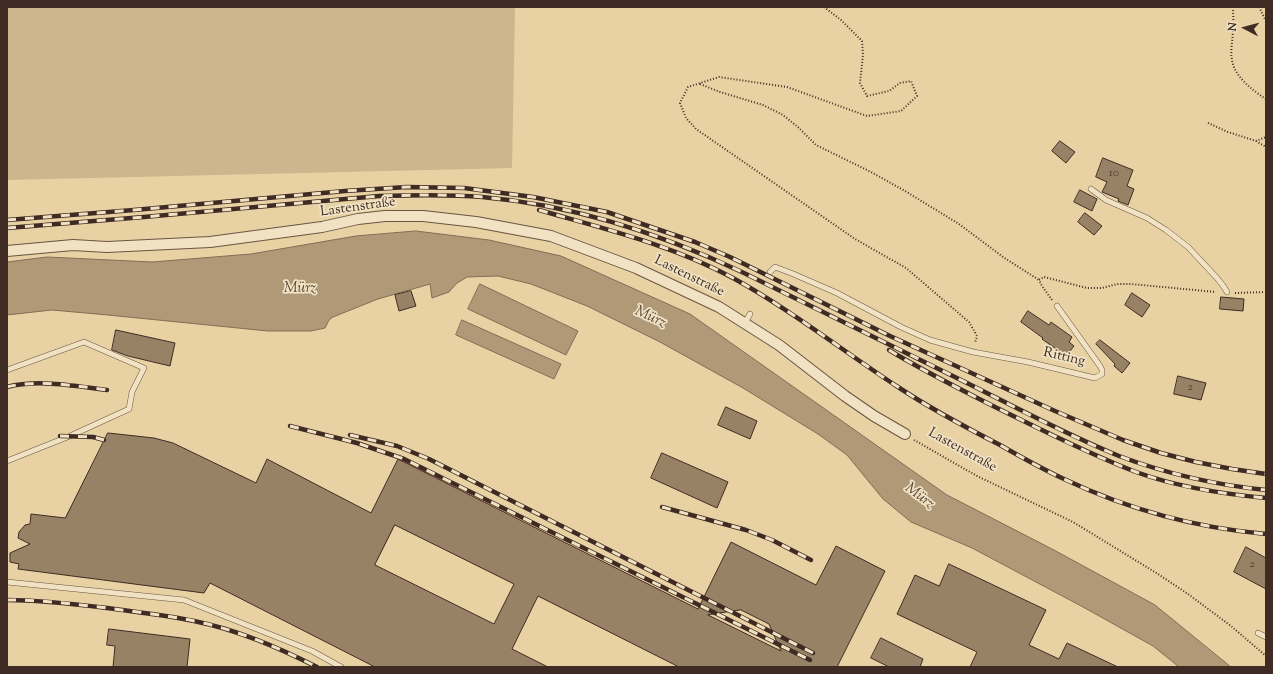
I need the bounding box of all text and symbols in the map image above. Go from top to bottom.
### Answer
north arrow [1225,8,1265,48]
text: N [1225,22,1241,32]
house number: 10 [1109,167,1119,181]
street label: Lastenstraße [319,194,397,222]
street label: Lastenstraße [651,253,727,301]
water label: Mürz [284,280,316,298]
water label: Mürz [631,303,669,333]
street label: Ritting [1041,345,1087,371]
house number: 2 [1187,381,1193,395]
street label: Lastenstraße [925,425,999,477]
water label: Mürz [901,480,937,514]
house number: 2 [1249,558,1255,572]

